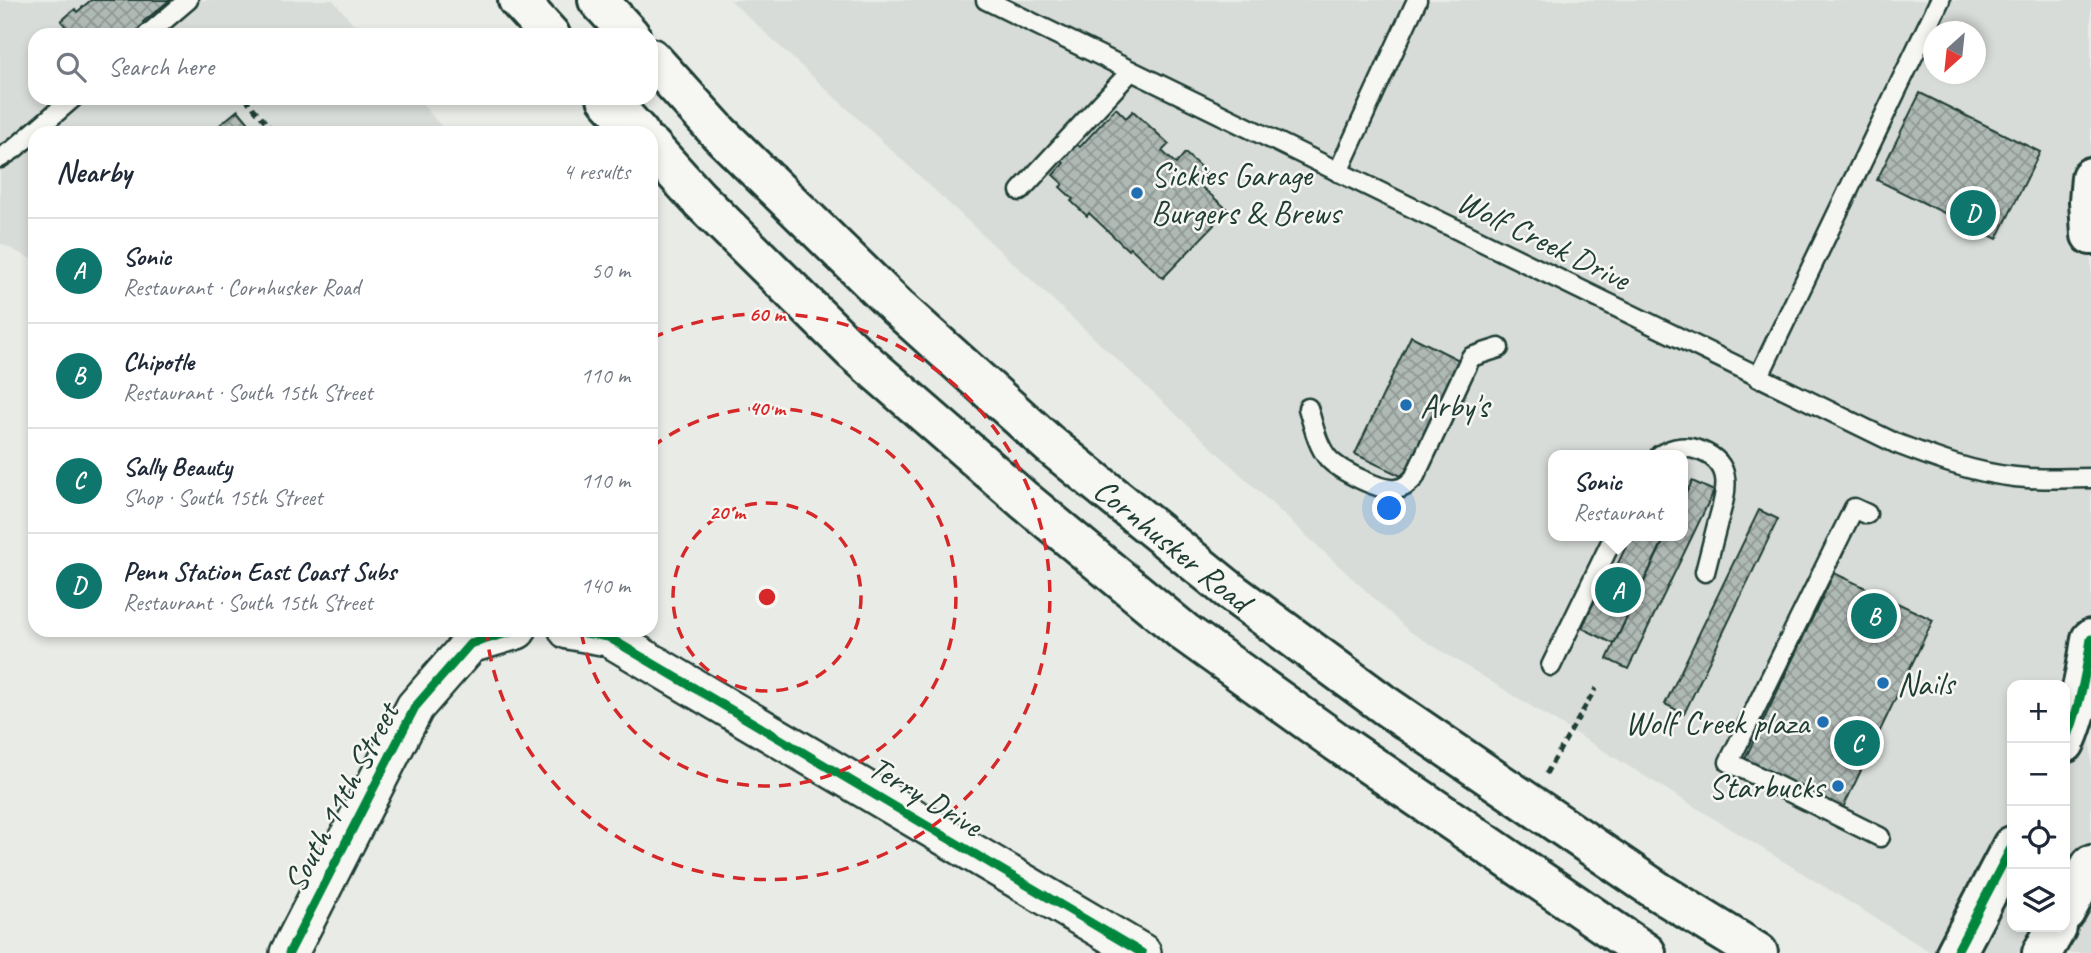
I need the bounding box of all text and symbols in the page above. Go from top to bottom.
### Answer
north arrow [1923,21,1986,84]
search box [28,28,658,105]
icon: search [52,48,90,86]
text: Search here [108,50,214,83]
text: Nearby [56,153,132,191]
place label: Sickies Garage Burgers & Brews [1151,154,1343,234]
text: 4 results [563,157,630,186]
street label: Wolf Creek Drive [1450,180,1639,301]
marker: Sickies Garage Burgers & Brews [1129,185,1145,201]
pin: D [1950,187,1996,239]
text: Sonic [123,240,171,273]
text: A [73,256,85,285]
text: 50 m [591,256,630,285]
text: Restaurant · Cornhusker Road [123,273,360,302]
text: 60 m [749,301,787,327]
text: Chipotle [123,345,194,378]
text: B [73,361,85,390]
text: 110 m [581,361,630,390]
text: Restaurant · South 15th Street [123,378,373,407]
place label: Arby's [1420,385,1492,427]
text: 40 m [749,395,787,421]
marker: Arby's [1398,397,1414,413]
text: Sally Beauty [123,450,232,483]
popup [1548,450,1688,541]
text: Sonic [1573,465,1622,498]
text: C [74,466,84,495]
text: 110 m [581,466,630,495]
street label: Cornhusker Road [1085,469,1263,624]
text: Shop · South 15th Street [123,483,323,512]
your location [1372,491,1406,525]
text: Restaurant [1573,498,1663,527]
text: 20 m [709,499,747,525]
text: Penn Station East Coast Subs [123,555,396,588]
pin: A [1595,564,1641,616]
text: D [72,571,86,600]
text: 140 m [581,571,630,600]
centre of rings [755,585,779,609]
text: Restaurant · South 15th Street [123,588,373,617]
pin: B [1851,590,1897,642]
place label: Nails [1897,663,1957,705]
marker: Nails [1875,675,1891,691]
map controls [2007,680,2070,932]
button: + [2007,680,2070,743]
street label: South 11th Street [273,693,410,899]
place label: Wolf Creek plaza [1625,702,1811,744]
marker: Wolf Creek plaza [1815,714,1831,730]
pin: C [1834,717,1880,769]
button: − [2007,743,2070,806]
street label: Terry Drive [861,746,992,847]
place label: Starbucks [1709,766,1827,808]
marker: Starbucks [1830,778,1846,794]
button: locate [2007,806,2070,869]
button: layers [2007,869,2070,932]

